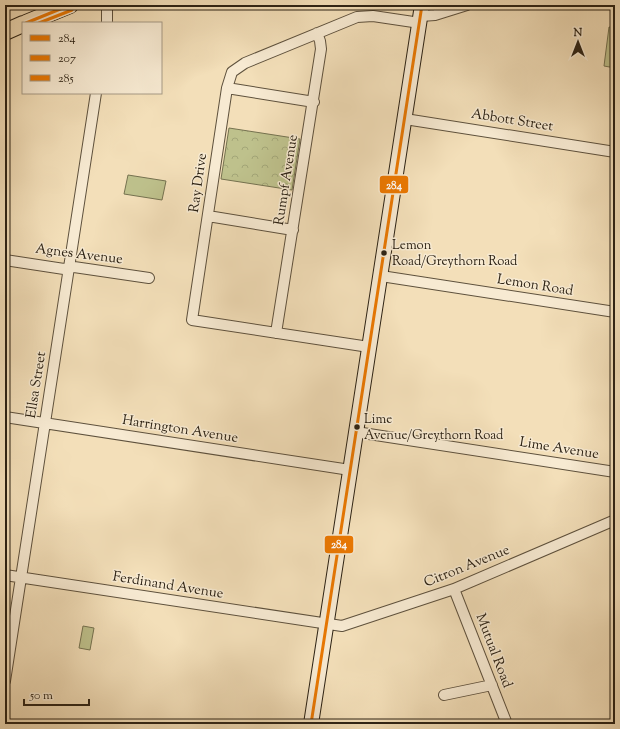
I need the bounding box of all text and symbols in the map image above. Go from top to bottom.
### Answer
legend [22,22,162,94]
north arrow [558,22,598,62]
text: N [573,25,583,41]
text: 284 [58,30,76,48]
text: 207 [58,50,76,68]
text: 285 [58,70,74,88]
street label: Abbott Street [470,105,555,137]
street label: Rumpf Avenue [270,133,304,227]
street label: Ray Drive [185,152,213,214]
line badge: 284 [379,175,409,194]
text: 284 [386,178,402,194]
place label: Lemon Road/Greythorn Road [392,237,518,271]
street label: Agnes Avenue [34,240,124,270]
marker: Lemon Road/Greythorn Road [379,248,389,258]
street label: Lemon Road [496,270,575,302]
street label: Ellsa Street [22,350,52,420]
street label: Harrington Avenue [121,411,239,449]
place label: Lime Avenue/Greythorn Road [364,411,504,445]
marker: Lime Avenue/Greythorn Road [352,422,362,432]
street label: Lime Avenue [518,433,600,465]
line badge: 284 [324,535,354,554]
text: 284 [331,537,347,553]
street label: Citron Avenue [421,541,513,593]
street label: Ferdinand Avenue [111,567,225,605]
street label: Mutual Road [470,611,516,691]
scale bar [24,681,89,707]
text: 50 m [29,687,53,705]

